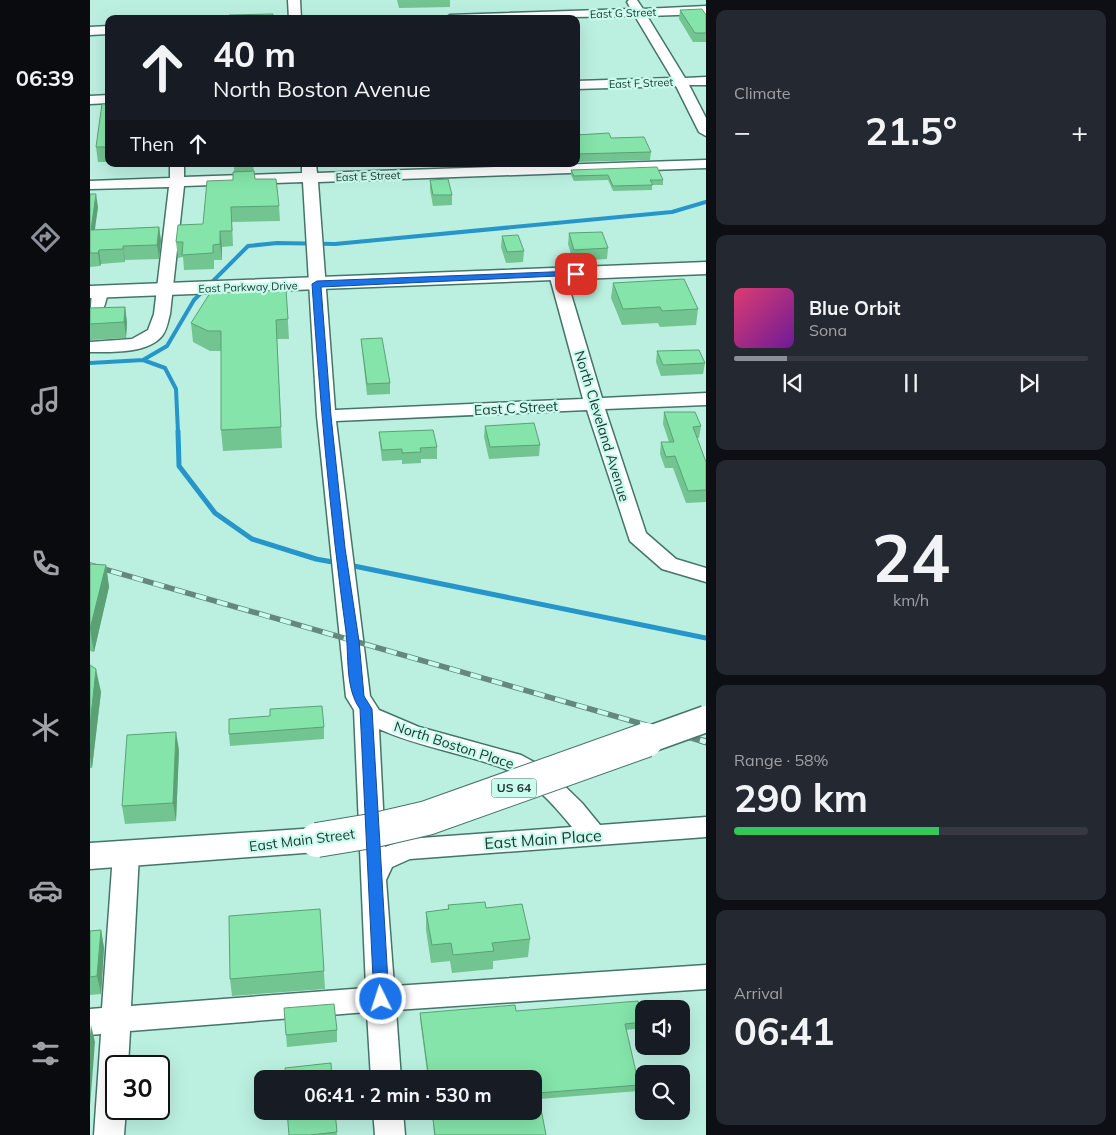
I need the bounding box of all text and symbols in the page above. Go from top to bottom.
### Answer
street label: East G Street [590,5,657,21]
text: 40 m [213,32,296,76]
icon: ahead [130,35,195,100]
text: 06:39 [16,64,74,92]
text: North Boston Avenue [213,75,431,103]
street label: East F Street [608,75,674,91]
text: Climate [734,83,790,103]
text: 21.5° [865,107,957,155]
text: − [734,114,751,149]
text: + [1071,114,1088,149]
icon: ahead [184,130,212,158]
text: Then [130,132,174,156]
street label: East E Street [335,168,401,184]
icon: directions [28,220,63,255]
pin [555,253,597,295]
icon: arrive [562,260,590,288]
street label: East Parkway Drive [198,278,298,296]
text: Blue Orbit [809,296,900,320]
text: Sona [809,320,847,340]
street label: North Cleveland Avenue [570,348,634,504]
icon: previous [779,369,807,397]
icon: pause [897,369,925,397]
icon: next [1015,369,1043,397]
icon: music [28,383,63,418]
street label: East C Street [474,397,558,419]
text: 24 [872,517,950,598]
icon: phone [28,546,63,581]
text: km/h [893,590,929,610]
icon: climate [28,710,63,745]
street label: North Boston Place [392,717,516,773]
text: Range · 58% [734,750,829,770]
text: 290 km [734,774,868,822]
road number: US 64 [492,778,536,798]
street label: East Main Street [248,825,356,855]
street label: East Main Place [484,825,602,853]
icon: car [28,873,63,908]
position arrow [354,972,406,1024]
text: Arrival [734,983,783,1003]
map controls [635,1000,690,1120]
button: sound [635,1000,690,1055]
text: 06:41 [734,1007,835,1055]
icon: filters [28,1036,63,1071]
speed limit sign: 30 [105,1055,170,1120]
button: search [635,1065,690,1120]
text: 06:41 · 2 min · 530 m [304,1083,492,1107]

